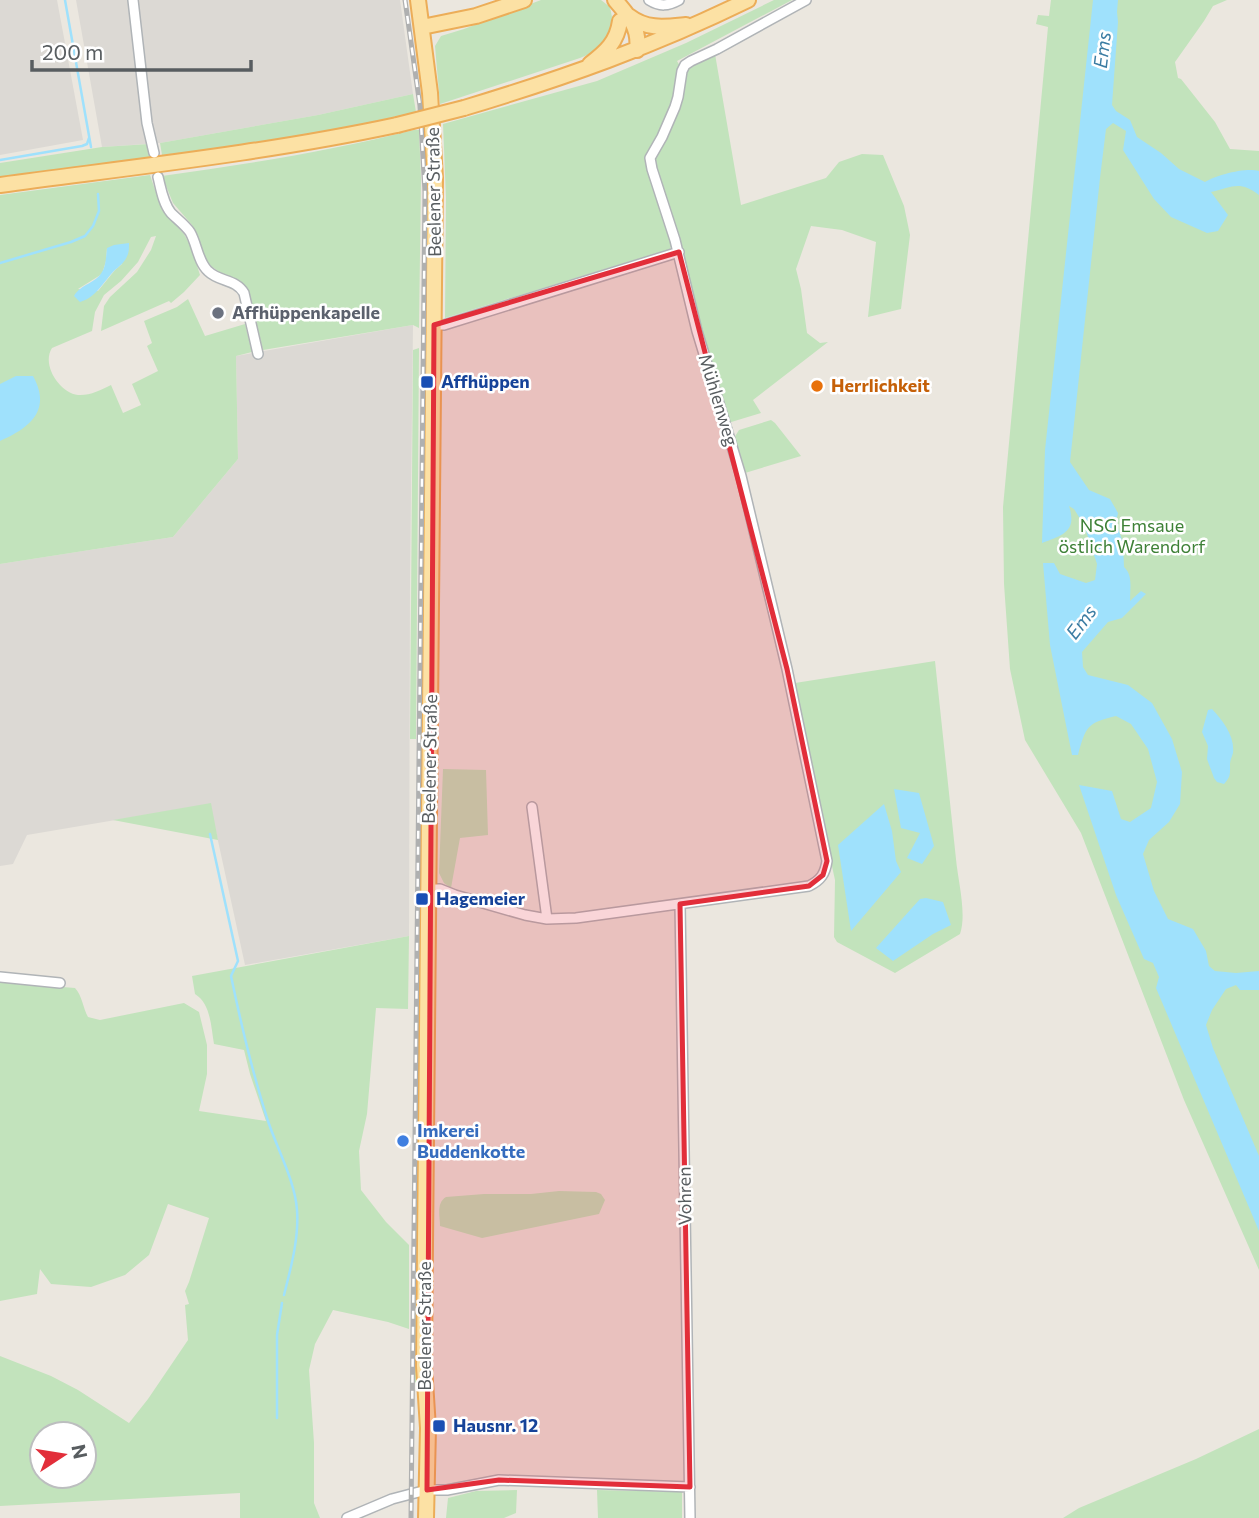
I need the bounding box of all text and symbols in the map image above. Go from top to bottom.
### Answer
scale bar [32,28,250,72]
water label: Ems [1088,30,1115,69]
text: 200 m [42,39,103,64]
street label: Beelener Straße [421,127,445,257]
place label: Affhüppenkapelle [232,301,380,323]
marker: Affhüppenkapelle [210,305,226,321]
street label: Mühlenweg [695,351,743,449]
place label: Affhüppen [441,370,530,392]
marker: Affhüppen [419,374,435,390]
place label: Herrlichkeit [831,374,930,396]
marker: Herrlichkeit [809,378,825,394]
park label: NSG Emsaue östlich Warendorf [1059,514,1206,557]
water label: Ems [1060,600,1101,643]
street label: Beelener Straße [417,694,441,824]
place label: Hagemeier [436,887,526,909]
marker: Hagemeier [414,891,430,907]
place label: Imkerei Buddenkotte [417,1119,525,1162]
marker: Imkerei Buddenkotte [395,1133,411,1149]
street label: Vohren [672,1166,696,1226]
street label: Beelener Straße [413,1261,435,1391]
place label: Hausnr. 12 [453,1414,538,1436]
marker: Hausnr. 12 [431,1418,447,1434]
north arrow [28,1420,98,1490]
text: N [67,1442,93,1461]

